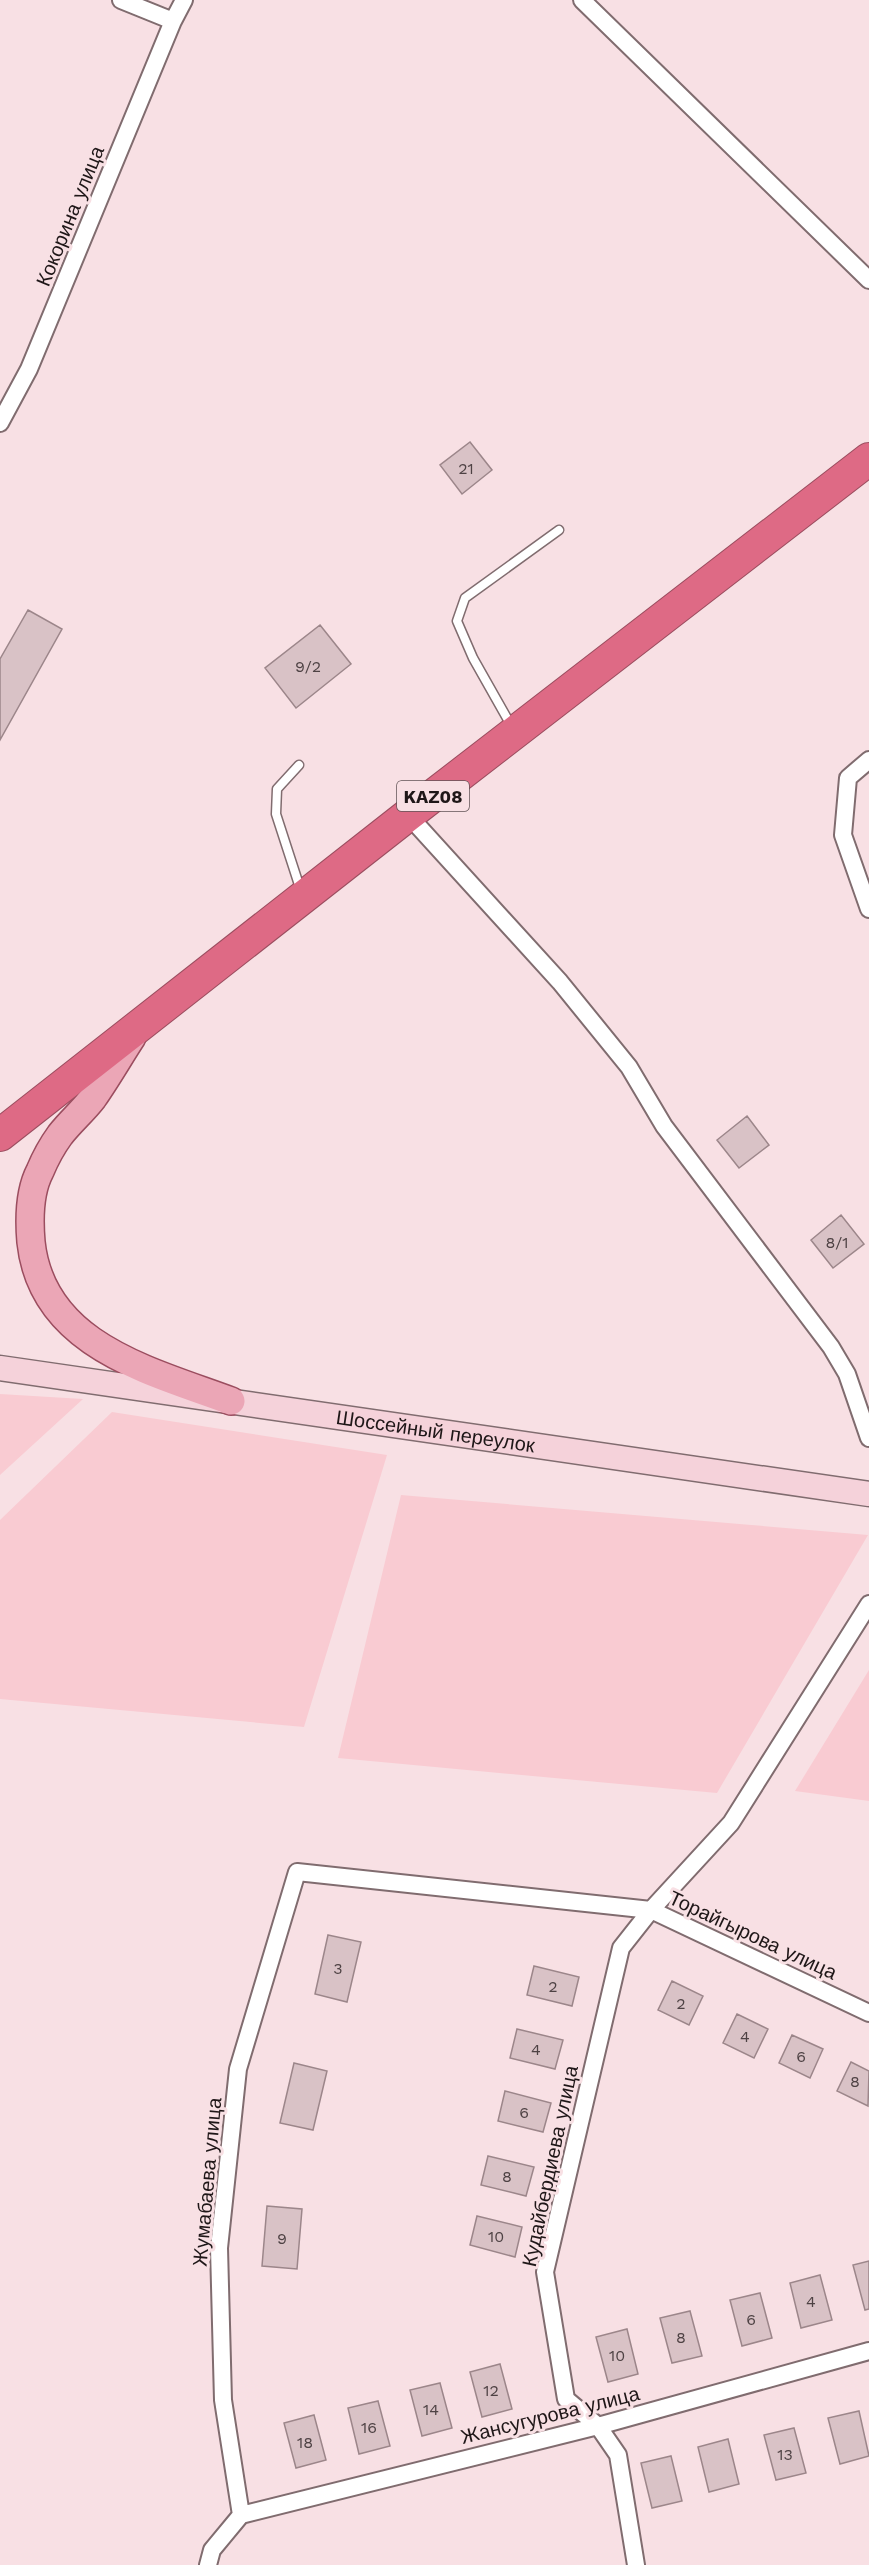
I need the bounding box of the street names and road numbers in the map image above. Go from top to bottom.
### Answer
street label: Кокорина улица [31,142,109,290]
road number: KAZ08 [397,781,469,811]
street label: Шоссейный переулок [334,1405,537,1457]
street label: Торайгырова улица [665,1886,842,1985]
street label: Кудайбердиева улица [517,2062,583,2269]
street label: Жумабаева улица [188,2096,226,2267]
street label: Жансугурова улица [458,2381,643,2449]

